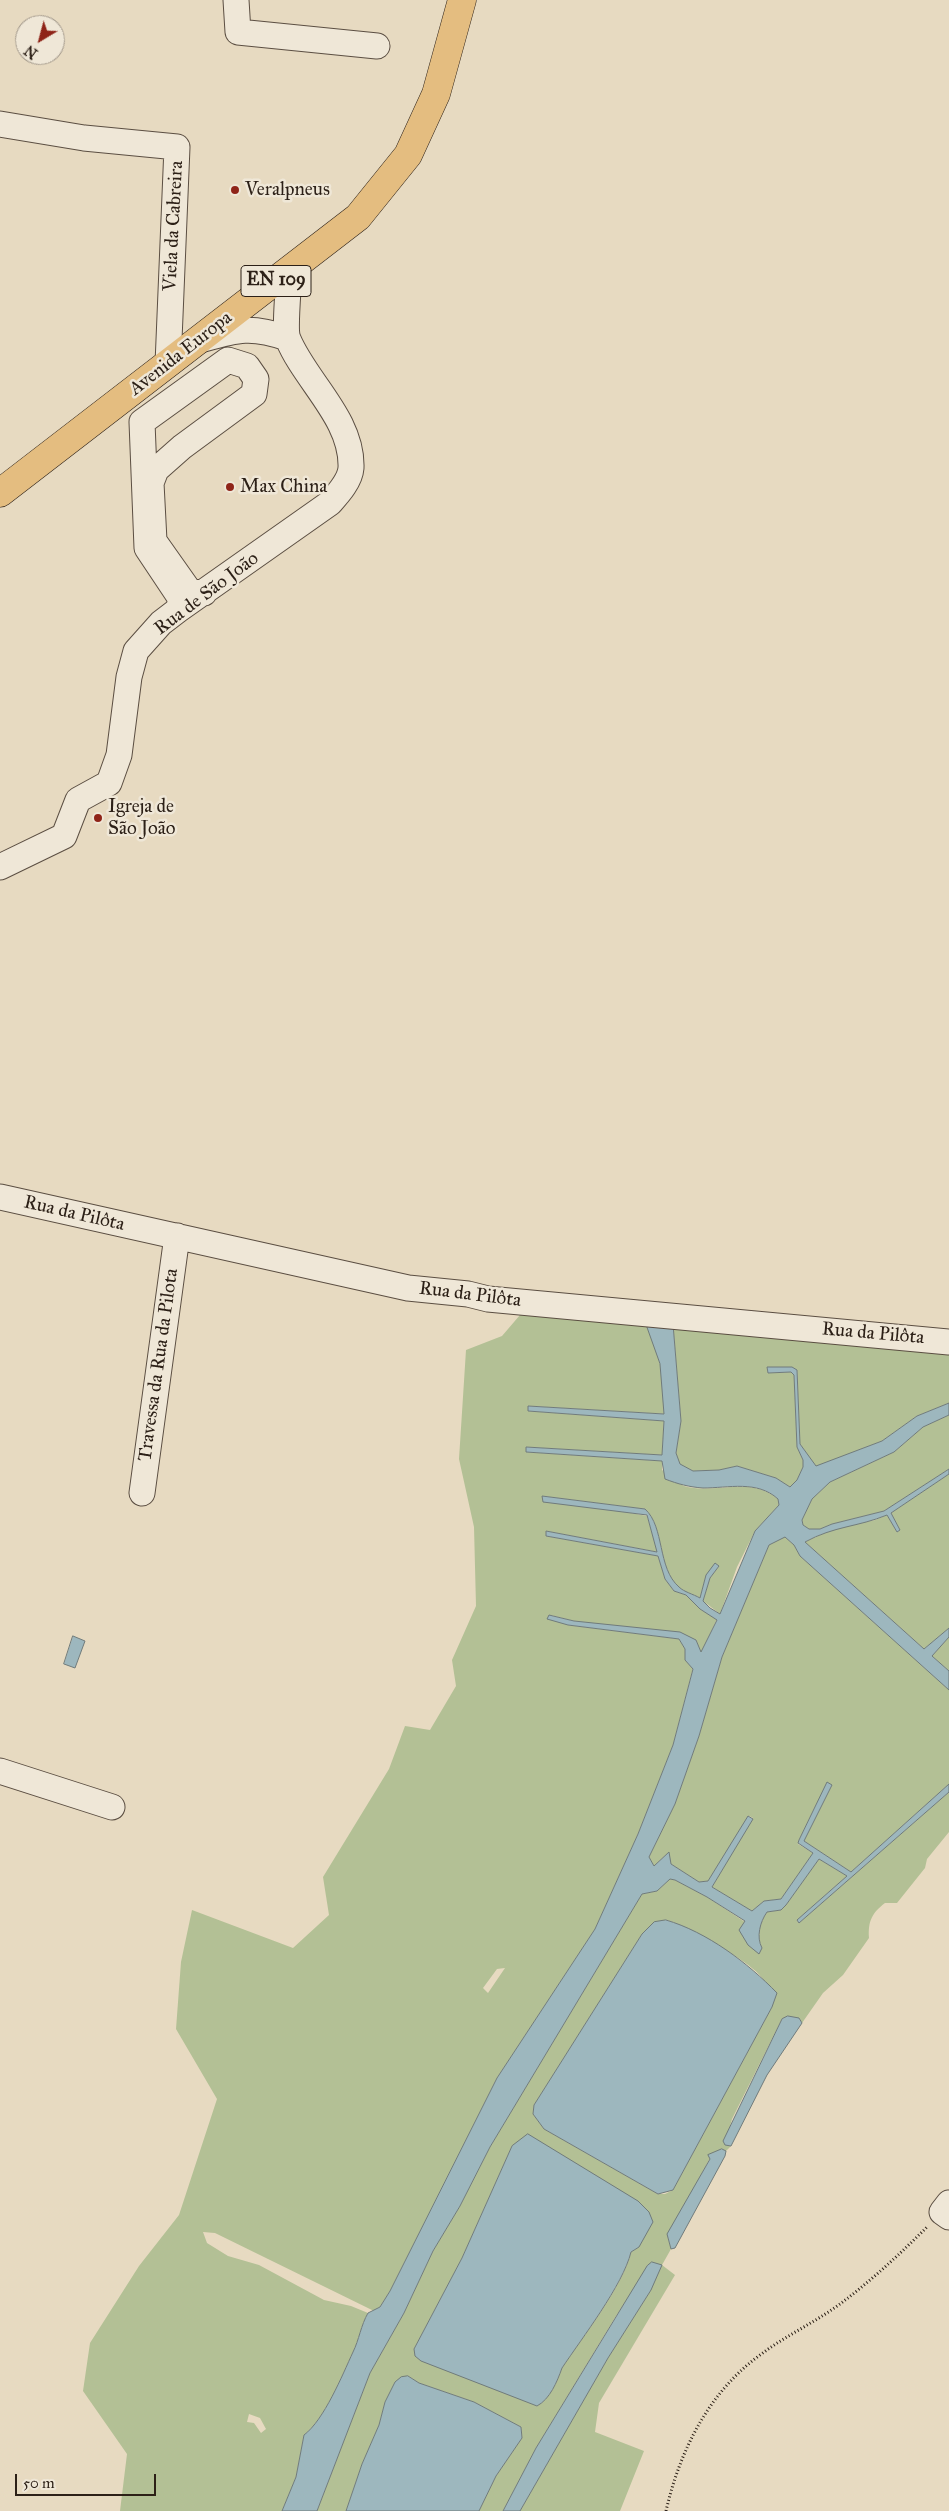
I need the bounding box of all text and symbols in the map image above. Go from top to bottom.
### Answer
north arrow [15,15,65,65]
text: N [21,41,41,62]
street label: Viela da Cabreira [159,160,189,292]
place label: Veralpneus [245,179,330,201]
marker: Veralpneus [229,184,241,196]
road number: EN 109 [241,266,311,296]
street label: Avenida Europa [125,307,237,401]
place label: Max China [240,476,327,498]
marker: Max China [224,481,236,493]
street label: Rua de São João [150,547,264,641]
place label: Igreja de São João [108,796,176,840]
marker: Igreja de São João [92,812,104,824]
street label: Rua da Pilôta [21,1191,127,1237]
street label: Travessa da Rua da Pilota [134,1267,184,1463]
street label: Rua da Pilôta [418,1277,522,1313]
street label: Rua da Pilôta [821,1318,925,1350]
scale bar [18,2464,159,2496]
text: 50 m [23,2474,55,2492]

